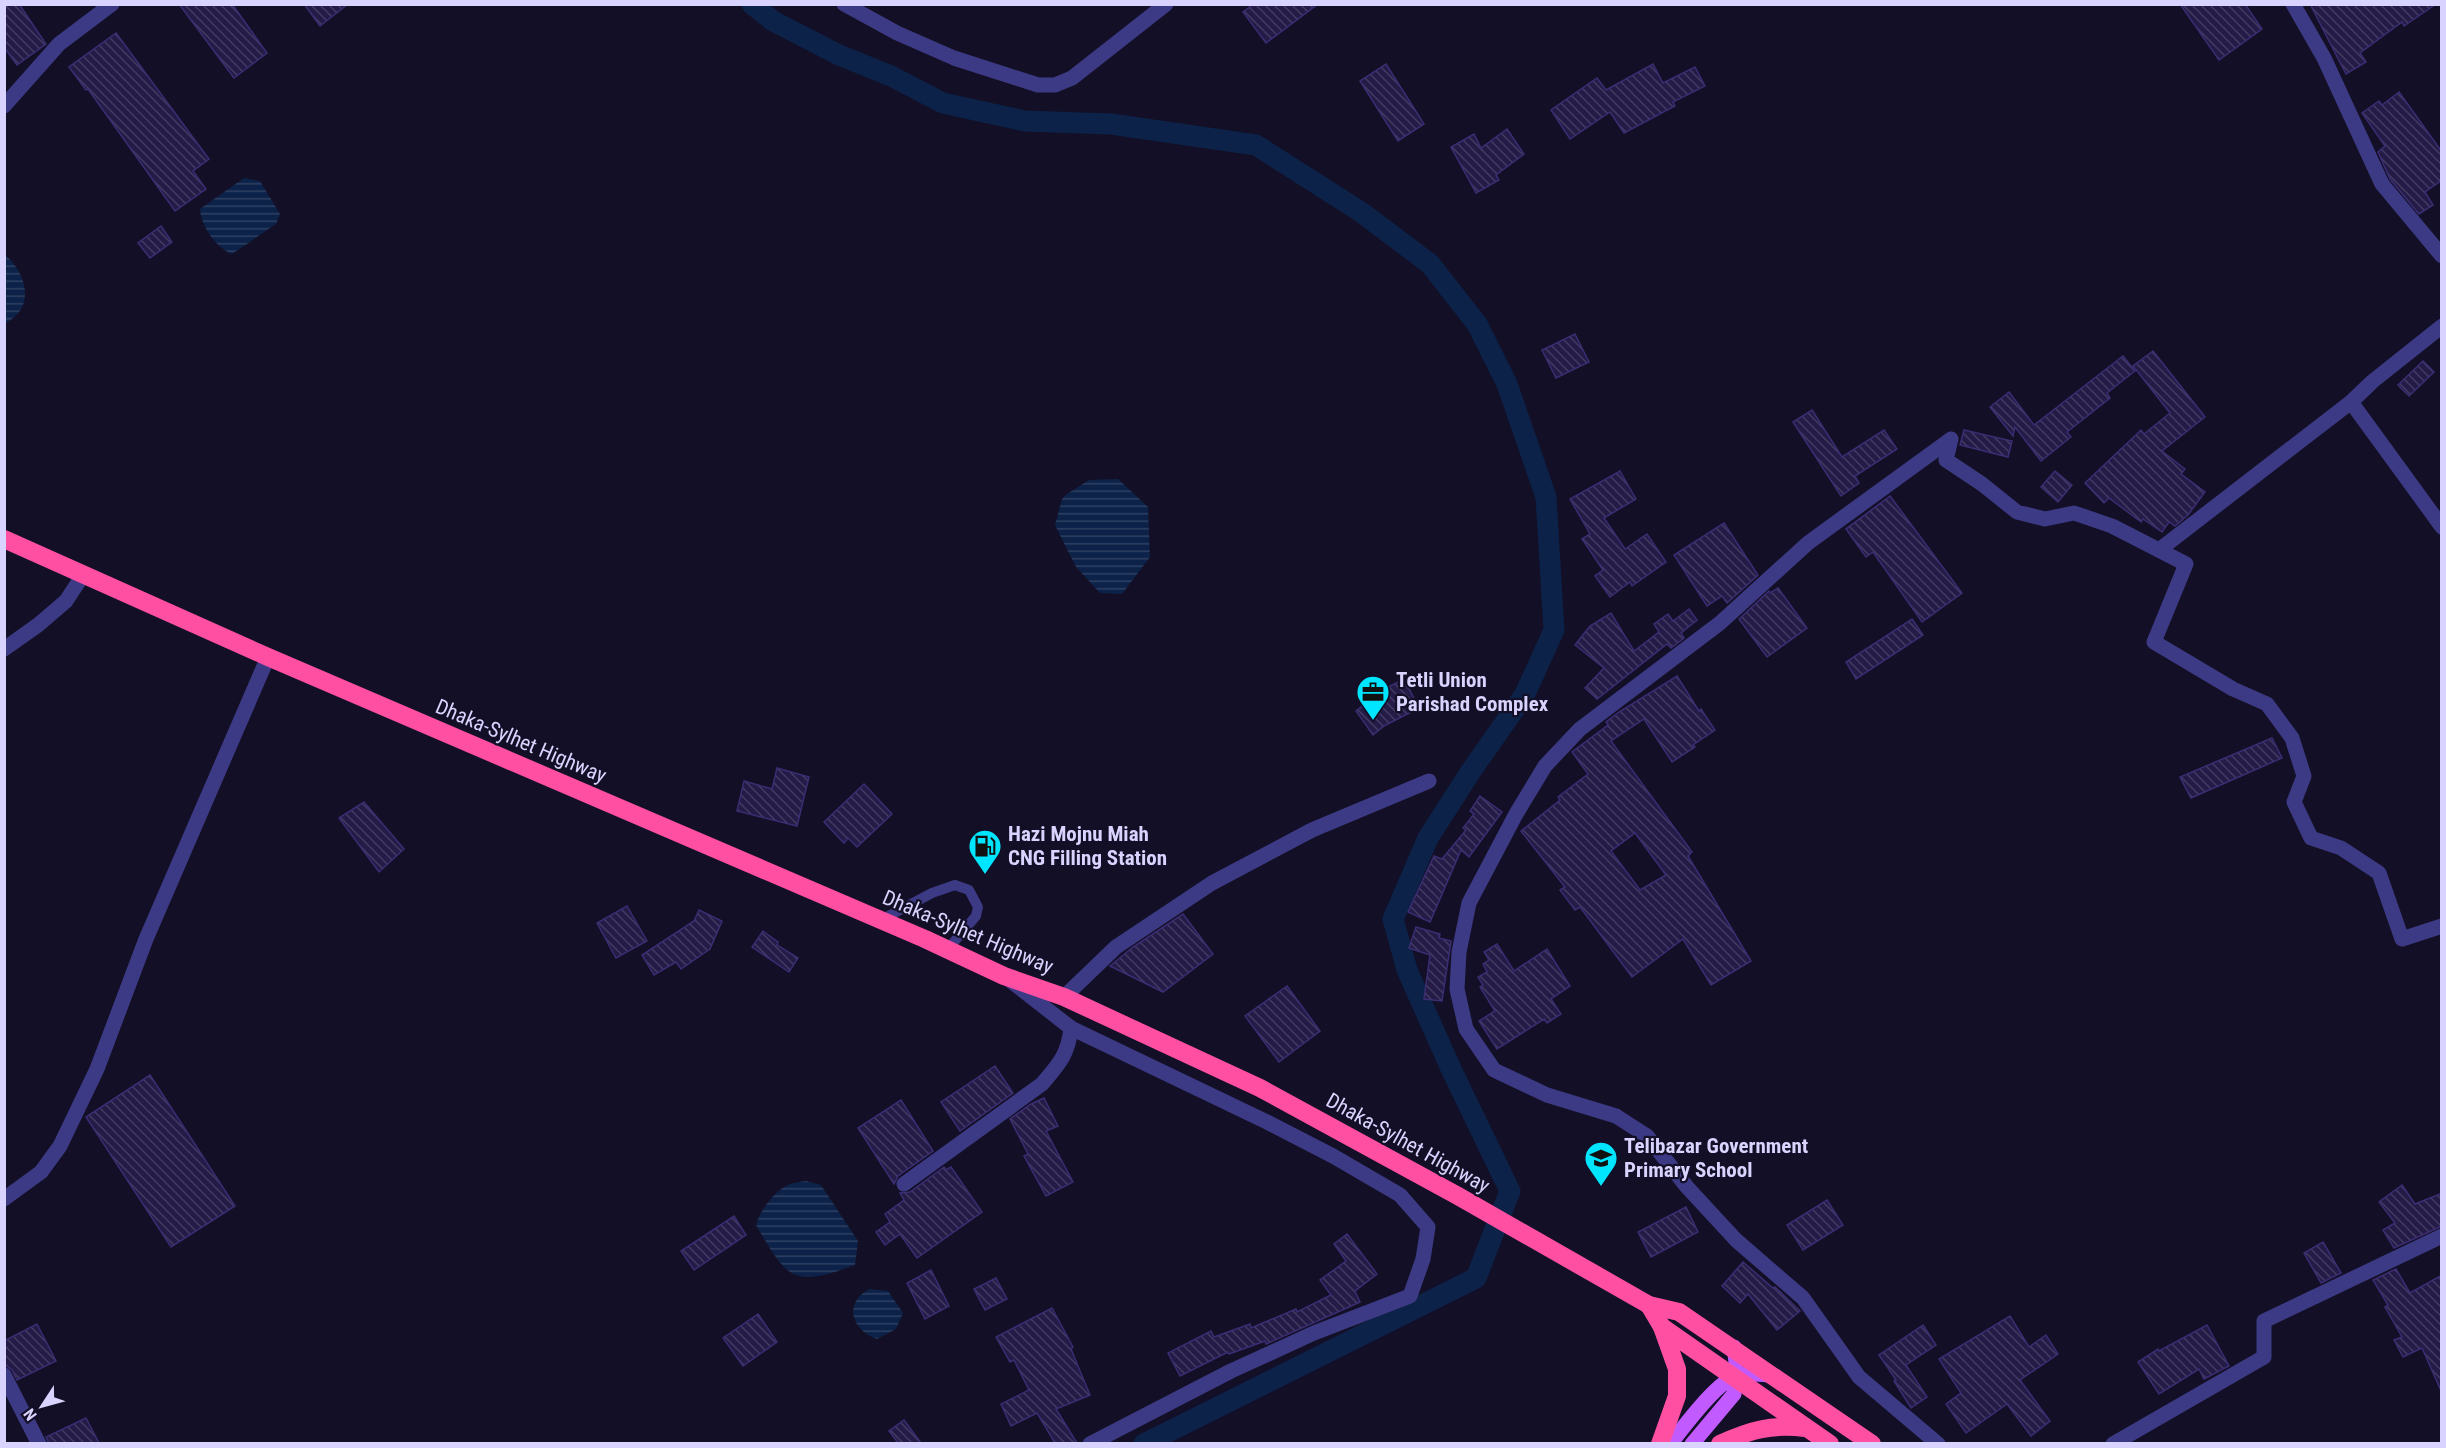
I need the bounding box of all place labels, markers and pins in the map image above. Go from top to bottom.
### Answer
place label: Tetli Union Parishad Complex [1396,668,1549,716]
office icon: Tetli Union Parishad Complex [1355,674,1391,721]
place label: Hazi Mojnu Miah CNG Filling Station [1008,822,1167,870]
fuel station icon: Hazi Mojnu Miah CNG Filling Station [967,828,1003,875]
place label: Telibazar Government Primary School [1624,1134,1808,1182]
school or university icon: Telibazar Government Primary School [1583,1140,1619,1187]

